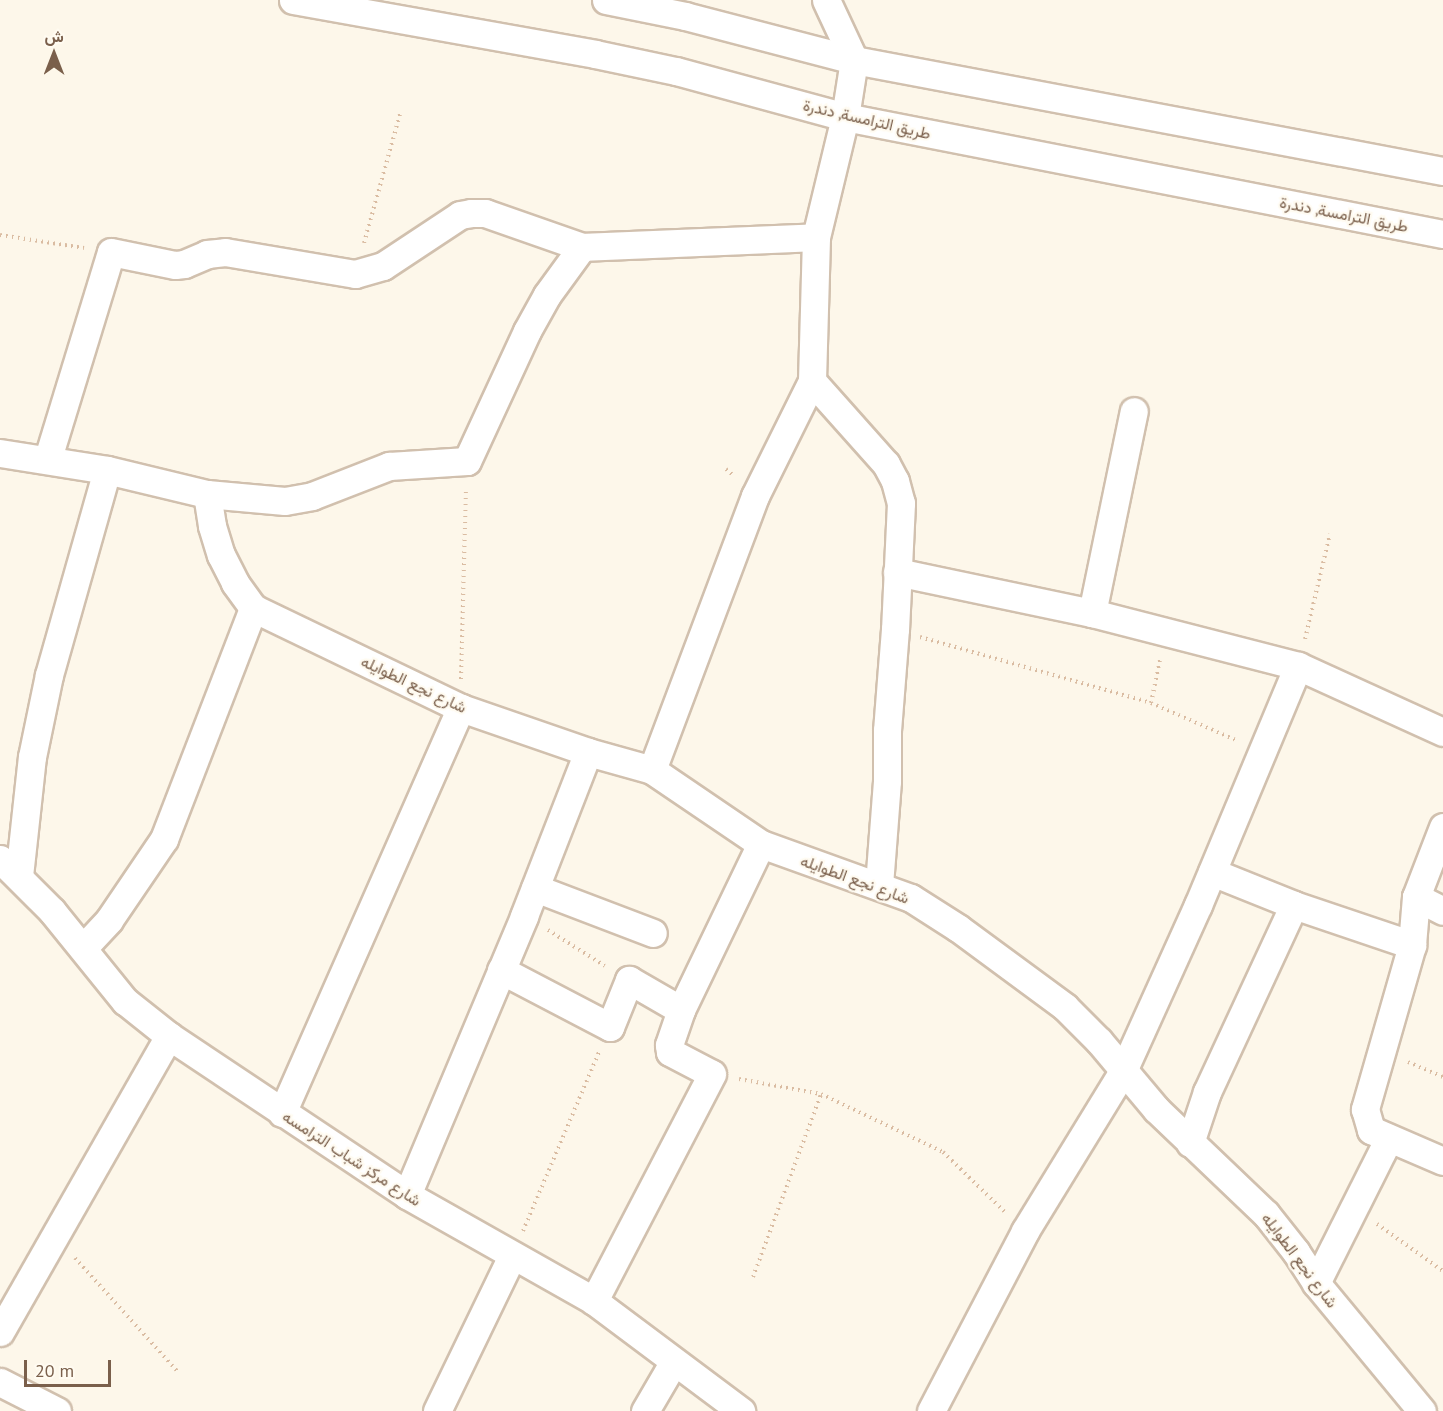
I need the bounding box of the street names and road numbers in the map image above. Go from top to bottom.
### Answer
street label: طريق الترامسة, دندرة [801,95,933,143]
street label: طريق الترامسة, دندرة [1278,192,1410,236]
street label: شارع نجع الطوايله [358,651,470,717]
street label: شارع نجع الطوايله [798,850,912,908]
street label: شارع مركز شباب الترامسه [279,1106,425,1210]
street label: شارع نجع الطوايله [1258,1209,1342,1311]

